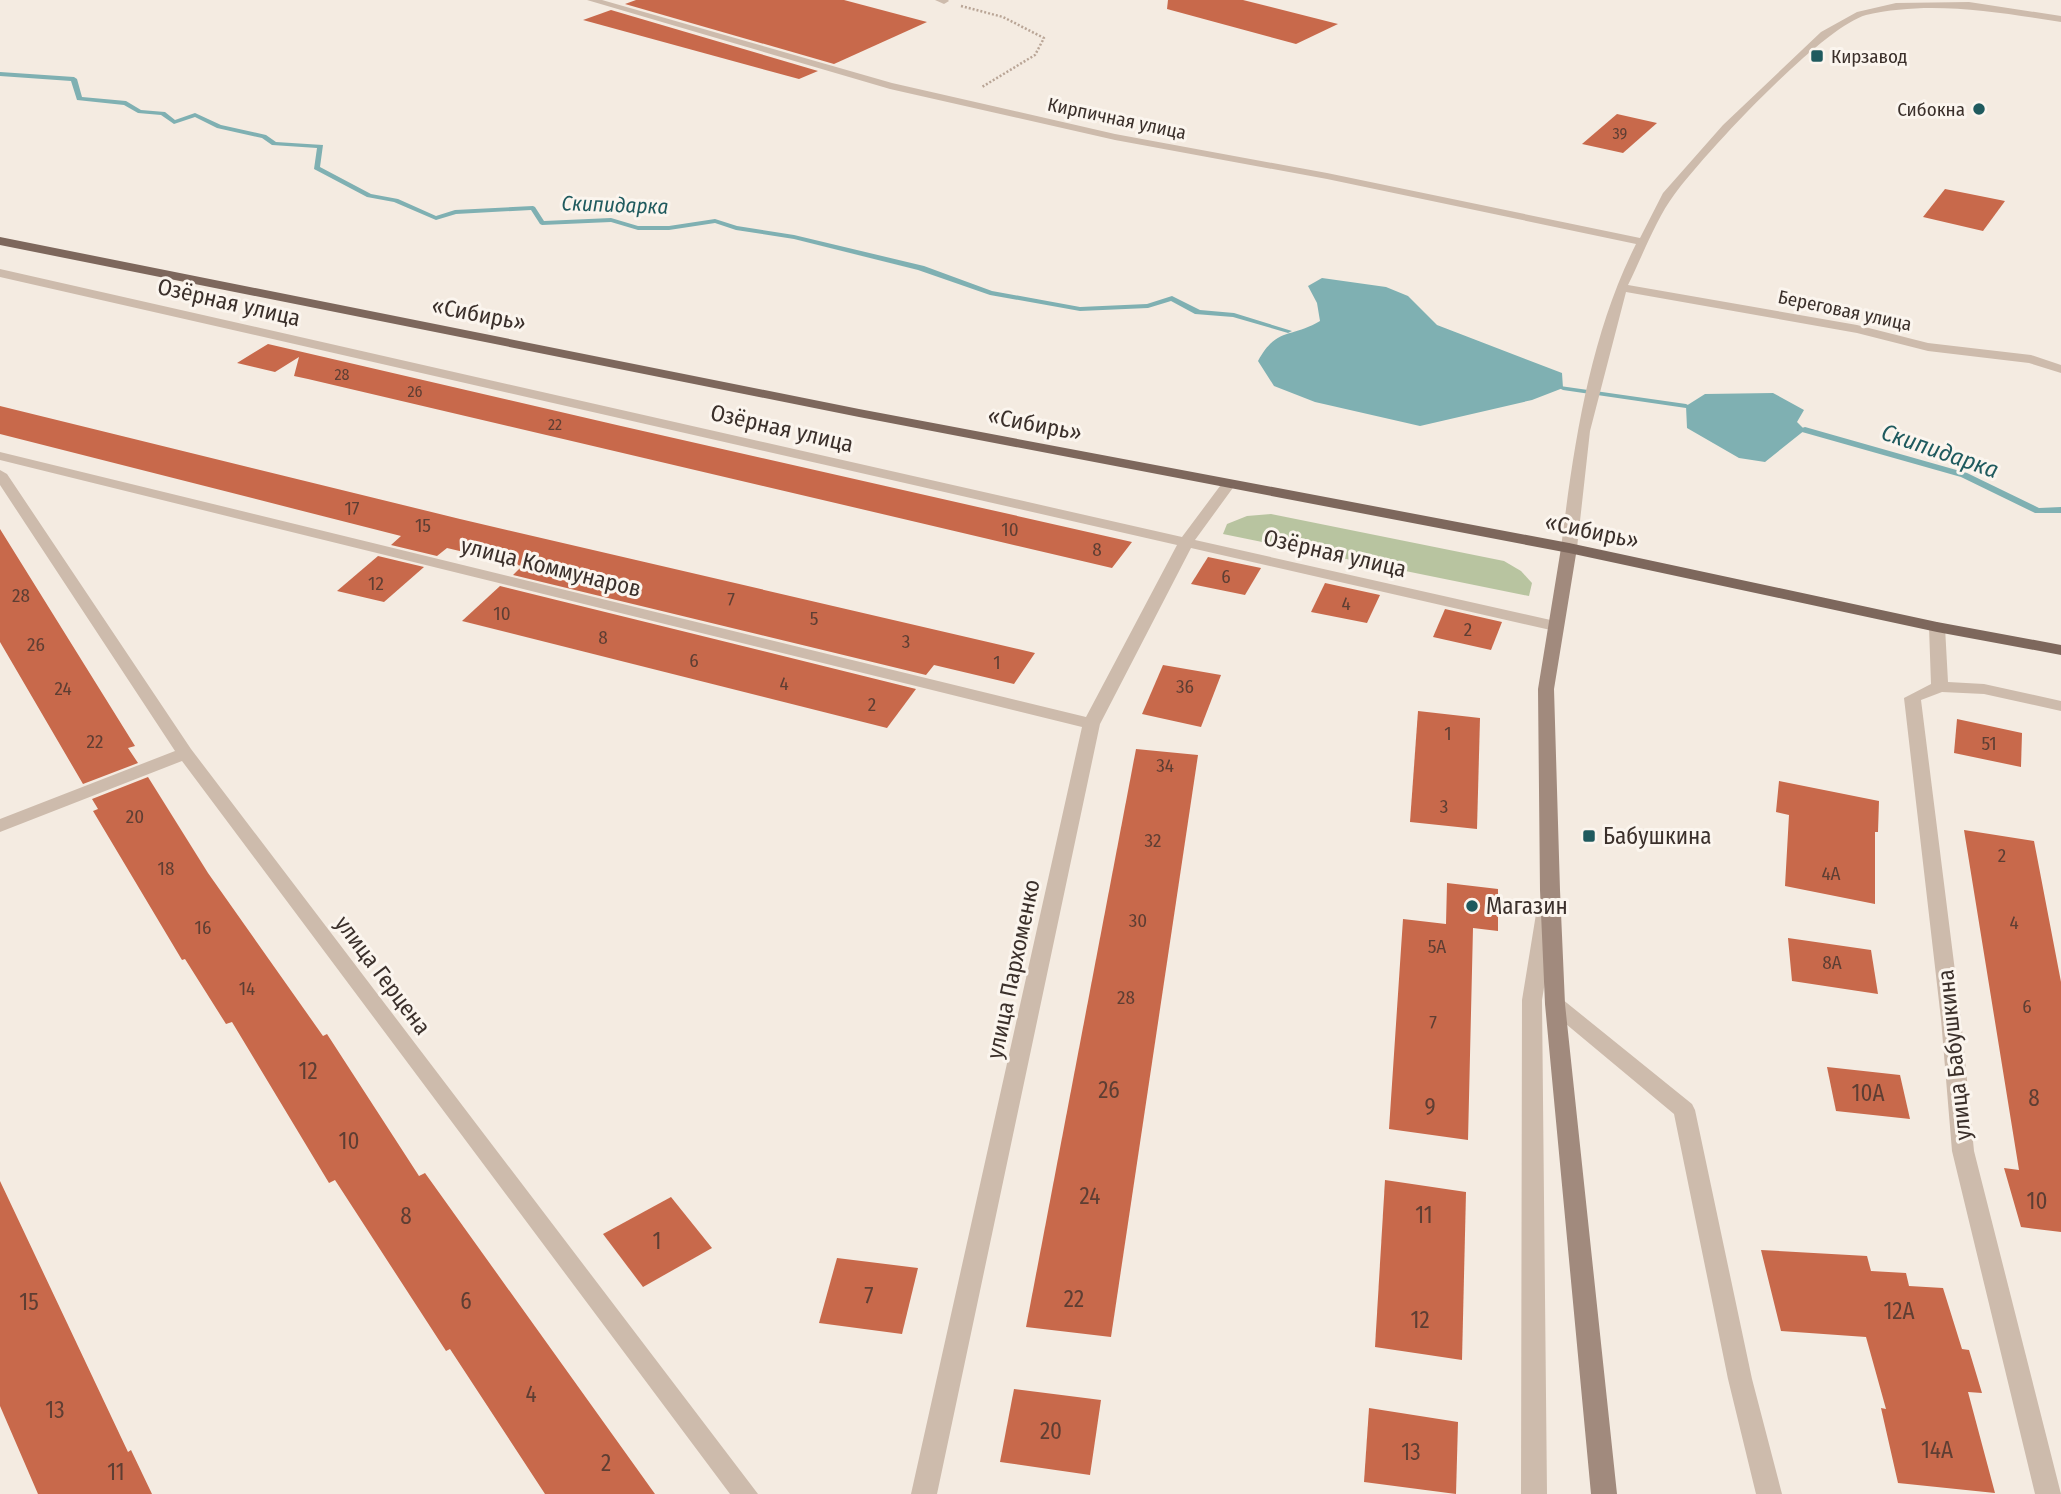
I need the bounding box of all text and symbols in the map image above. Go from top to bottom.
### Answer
place label: Кирзавод [1831,45,1907,68]
marker: Кирзавод [1809,48,1825,64]
street label: Кирпичная улица [1046,93,1188,144]
place label: Сибокна [1897,98,1965,121]
marker: Сибокна [1971,101,1987,117]
house number: 39 [1613,124,1628,143]
water label: Скипидарка [561,190,669,220]
street label: Озёрная улица [155,272,303,332]
street label: Береговая улица [1776,285,1914,336]
street label: «Сибирь» [429,291,529,337]
house number: 28 [334,365,350,384]
house number: 26 [408,382,423,401]
street label: Озёрная улица [708,398,856,458]
street label: «Сибирь» [985,401,1085,447]
house number: 22 [548,415,562,434]
water label: Скипидарка [1878,418,2002,484]
house number: 17 [344,497,360,520]
street label: «Сибирь» [1542,507,1642,555]
house number: 15 [415,514,431,537]
house number: 10 [1001,518,1019,541]
street label: Озёрная улица [1261,523,1409,583]
street label: улица Коммунаров [458,531,644,603]
house number: 8 [1092,538,1102,561]
house number: 6 [1221,565,1231,588]
house number: 12 [368,572,384,595]
house number: 28 [12,584,30,607]
house number: 7 [727,588,735,611]
house number: 4 [1341,592,1351,615]
house number: 10 [493,602,511,625]
house number: 5 [810,607,818,630]
house number: 2 [1464,618,1472,641]
house number: 8 [598,626,608,649]
house number: 3 [902,630,910,653]
house number: 26 [27,633,45,656]
house number: 6 [689,649,699,672]
house number: 1 [993,651,1001,674]
house number: 4 [779,672,789,695]
house number: 36 [1176,675,1194,698]
house number: 24 [54,677,72,700]
house number: 2 [868,693,876,716]
house number: 1 [1444,722,1452,745]
house number: 22 [87,730,103,753]
house number: 51 [1981,732,1997,755]
house number: 34 [1156,754,1174,777]
house number: 3 [1440,795,1448,818]
house number: 20 [126,805,144,828]
place label: Бабушкина [1603,822,1712,850]
marker: Бабушкина [1581,828,1597,844]
house number: 32 [1145,829,1161,852]
house number: 2 [1998,844,2006,867]
house number: 18 [158,857,174,880]
house number: 4А [1821,862,1841,885]
street label: улица Пархоменко [980,877,1046,1061]
place label: Магазин [1486,892,1568,920]
marker: Магазин [1464,898,1480,914]
house number: 30 [1129,909,1147,932]
street label: улица Герцена [329,910,437,1040]
house number: 4 [2009,911,2019,934]
house number: 16 [195,916,211,939]
house number: 5А [1428,935,1446,958]
house number: 8А [1822,951,1842,974]
street label: улица Бабушкина [1931,968,1977,1142]
house number: 14 [239,977,255,1000]
house number: 28 [1117,986,1135,1009]
house number: 6 [2022,995,2032,1018]
house number: 7 [1429,1011,1437,1034]
house number: 12 [298,1057,318,1085]
house number: 26 [1098,1076,1120,1104]
house number: 10А [1851,1079,1885,1107]
house number: 8 [2028,1084,2040,1112]
house number: 9 [1424,1093,1436,1121]
house number: 10 [339,1127,359,1155]
house number: 24 [1080,1182,1100,1210]
house number: 10 [2027,1187,2047,1215]
house number: 11 [1415,1201,1433,1229]
house number: 8 [400,1202,412,1230]
house number: 1 [653,1227,661,1255]
house number: 7 [864,1282,874,1310]
house number: 22 [1064,1285,1084,1313]
house number: 6 [460,1287,472,1315]
house number: 15 [19,1288,39,1316]
house number: 12А [1883,1297,1915,1325]
house number: 12 [1410,1306,1430,1334]
house number: 4 [525,1380,537,1408]
house number: 13 [45,1396,65,1424]
house number: 20 [1040,1417,1062,1445]
house number: 14А [1921,1436,1953,1464]
house number: 13 [1401,1438,1421,1466]
house number: 2 [601,1449,611,1477]
house number: 11 [107,1458,125,1486]

